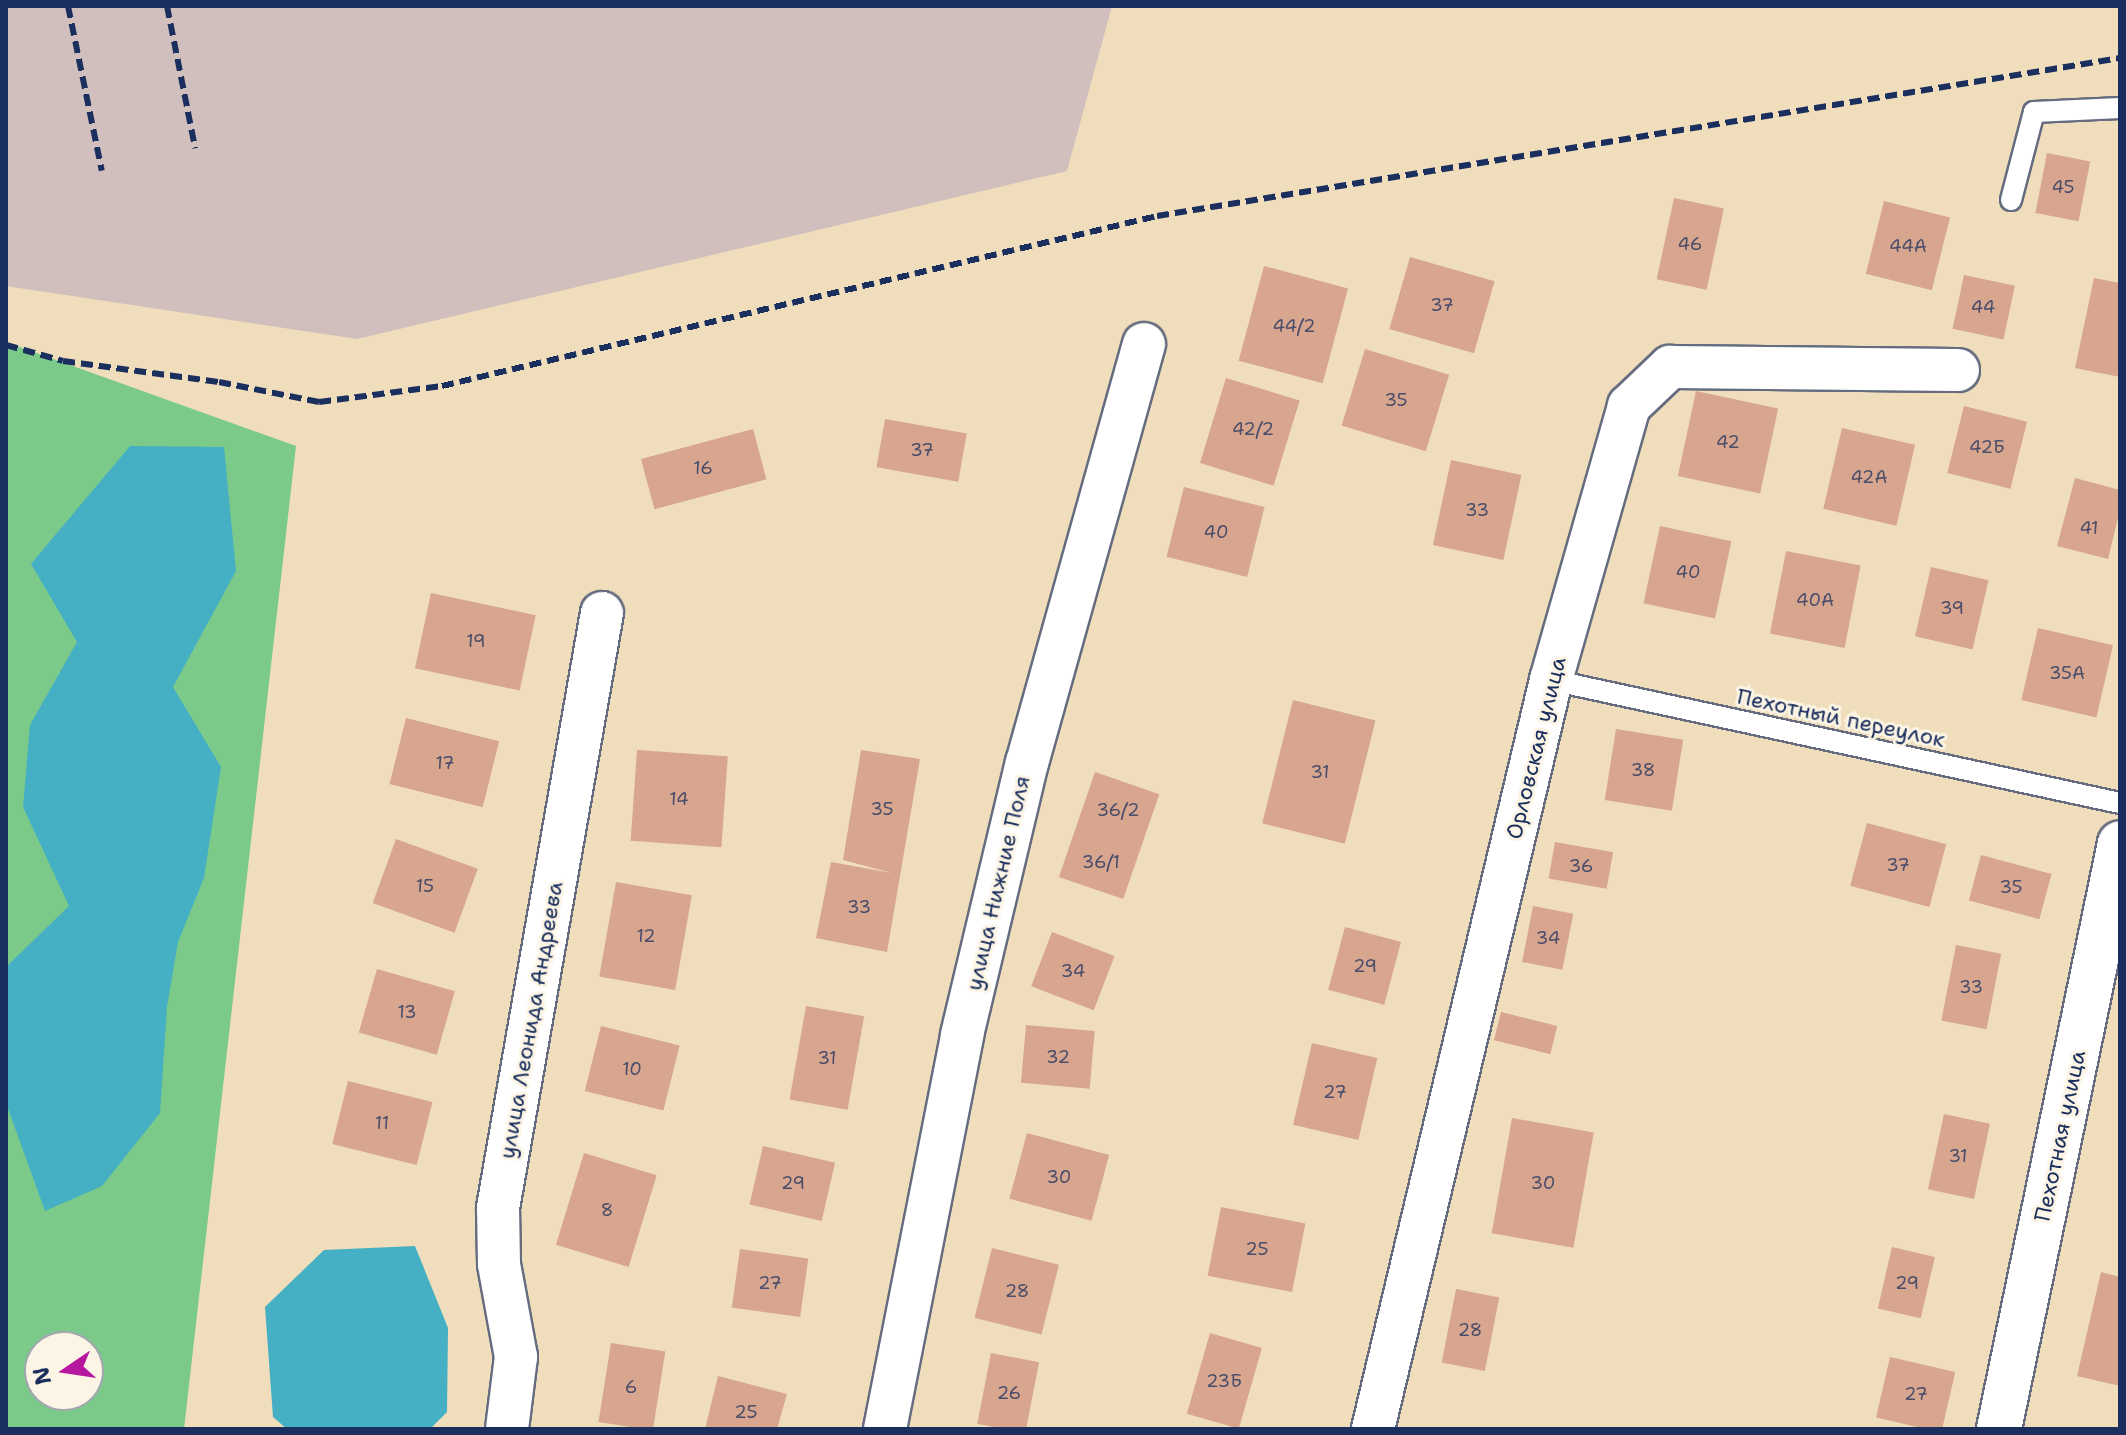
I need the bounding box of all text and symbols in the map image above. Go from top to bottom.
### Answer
house number: 45 [2051,176,2075,198]
house number: 46 [1678,233,1702,255]
house number: 44А [1889,235,1927,257]
house number: 37 [1430,294,1454,316]
house number: 44 [1971,296,1995,318]
house number: 44/2 [1272,315,1316,337]
house number: 35 [1384,389,1408,411]
house number: 42/2 [1232,418,1274,440]
house number: 42 [1716,431,1740,453]
house number: 42Б [1969,436,2005,458]
house number: 37 [910,439,934,461]
house number: 16 [693,457,713,479]
house number: 42А [1850,466,1888,488]
house number: 33 [1465,499,1489,521]
house number: 41 [2079,517,2099,539]
house number: 40 [1203,521,1229,543]
house number: 40 [1675,561,1701,583]
house number: 40А [1796,589,1834,611]
house number: 39 [1940,597,1964,619]
house number: 19 [466,630,486,652]
street label: Орловская улица [1501,654,1571,842]
house number: 35А [2049,662,2085,684]
street label: Пехотный переулок [1735,683,1947,753]
house number: 17 [435,752,455,774]
house number: 38 [1631,759,1655,781]
house number: 31 [1310,761,1330,783]
street label: улица Нижние Поля [960,773,1036,993]
house number: 14 [669,788,689,810]
house number: 35 [870,798,894,820]
house number: 36/2 [1096,799,1140,821]
house number: 36/1 [1082,851,1120,873]
house number: 37 [1886,854,1910,876]
house number: 36 [1569,855,1593,877]
house number: 15 [416,875,434,897]
house number: 35 [1999,876,2023,898]
street label: улица Леонида Андреева [494,879,568,1161]
house number: 33 [847,896,871,918]
house number: 12 [636,925,656,947]
house number: 34 [1536,927,1560,949]
house number: 29 [1353,955,1377,977]
house number: 34 [1061,960,1085,982]
house number: 33 [1959,976,1983,998]
house number: 13 [397,1001,417,1023]
house number: 32 [1046,1046,1070,1068]
house number: 31 [817,1047,837,1069]
street label: Пехотная улица [2029,1048,2091,1224]
house number: 10 [622,1058,642,1080]
house number: 27 [1323,1081,1347,1103]
house number: 11 [375,1112,389,1134]
house number: 31 [1948,1145,1968,1167]
house number: 30 [1047,1166,1071,1188]
house number: 29 [781,1172,805,1194]
house number: 30 [1531,1172,1555,1194]
house number: 8 [601,1199,613,1221]
house number: 25 [1245,1238,1269,1260]
house number: 27 [758,1272,782,1294]
house number: 29 [1895,1272,1919,1294]
house number: 28 [1005,1280,1029,1302]
house number: 28 [1458,1319,1482,1341]
north arrow [24,1331,104,1411]
text: N [26,1364,58,1388]
house number: 23Б [1206,1370,1242,1392]
house number: 6 [625,1376,637,1398]
house number: 26 [997,1382,1021,1404]
house number: 27 [1904,1383,1928,1405]
house number: 25 [734,1401,758,1423]

